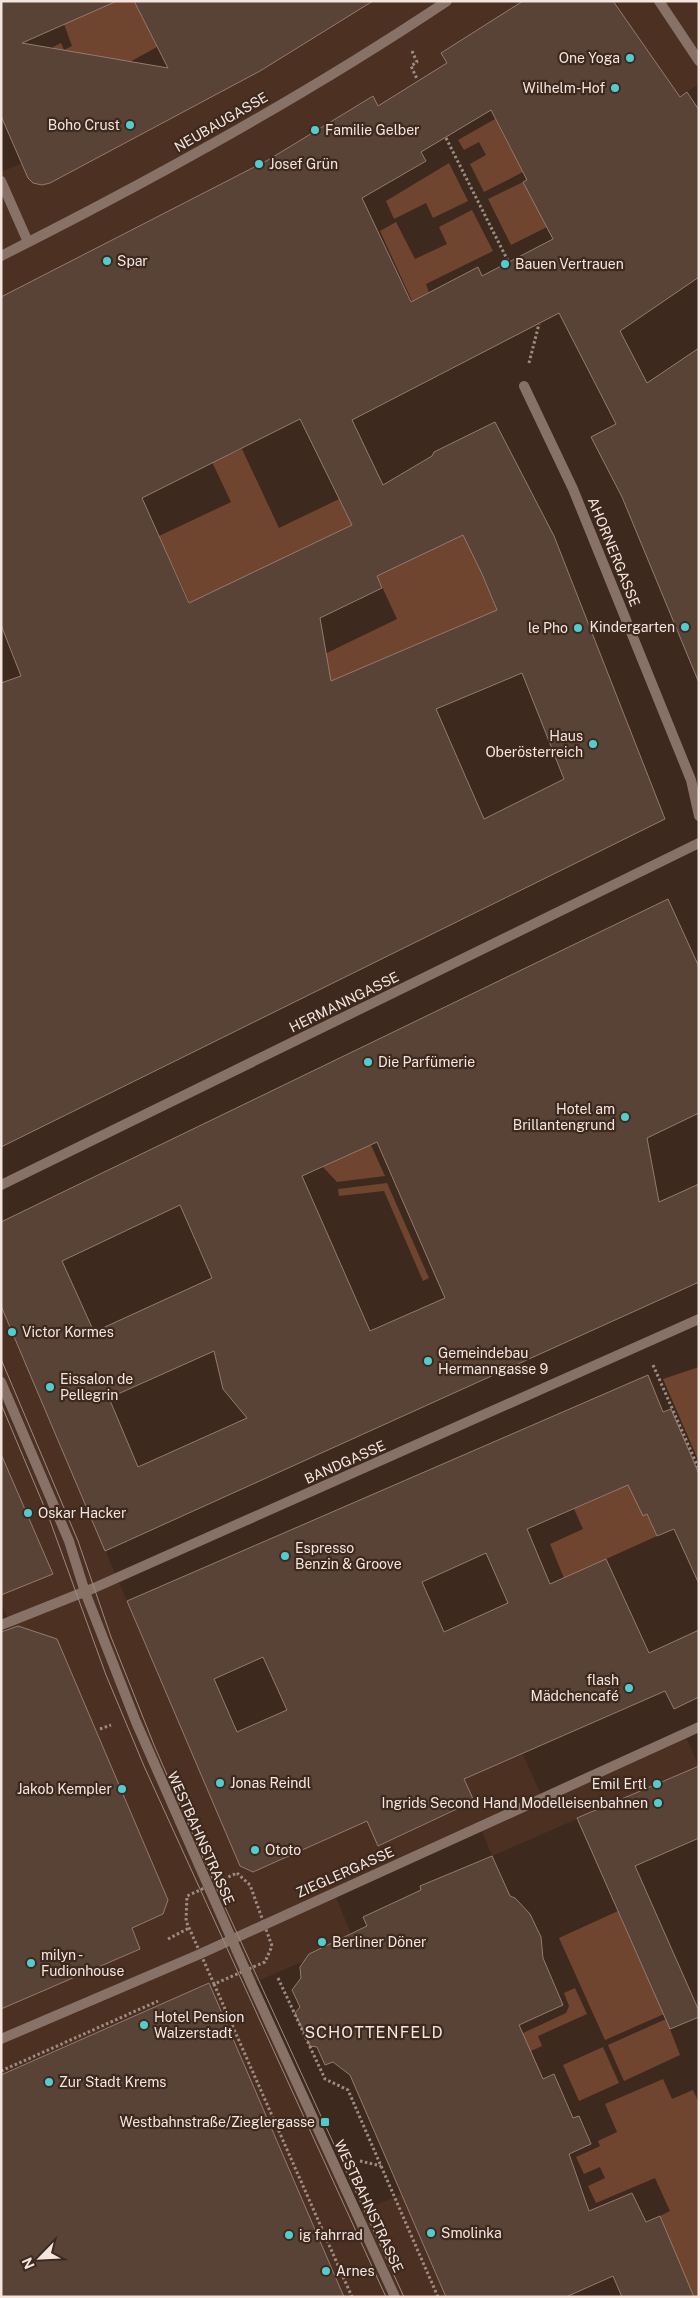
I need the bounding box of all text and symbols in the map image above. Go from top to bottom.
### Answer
place label: One Yoga [559,50,620,66]
marker: One Yoga [624,52,636,64]
place label: Wilhelm-Hof [523,80,605,96]
marker: Wilhelm-Hof [609,82,621,94]
street label: NEUBAUGASSE [171,89,271,155]
place label: Boho Crust [48,117,120,133]
marker: Boho Crust [124,119,136,131]
place label: Familie Gelber [325,122,420,138]
marker: Familie Gelber [309,124,321,136]
place label: Josef Grün [269,156,338,172]
marker: Josef Grün [253,158,265,170]
place label: Spar [117,253,148,269]
marker: Spar [101,255,113,267]
place label: Bauen Vertrauen [515,256,624,272]
marker: Bauen Vertrauen [499,258,511,270]
street label: AHORNERGASSE [585,495,643,609]
place label: Kindergarten [590,619,675,635]
place label: le Pho [528,620,568,636]
marker: Kindergarten [679,621,691,633]
marker: le Pho [572,622,584,634]
place label: Haus Oberösterreich [485,728,583,760]
marker: Haus Oberösterreich [587,738,599,750]
street label: HERMANNGASSE [287,969,401,1035]
place label: Die Parfümerie [378,1054,475,1070]
marker: Die Parfümerie [362,1056,374,1068]
place label: Hotel am Brillantengrund [513,1101,615,1133]
marker: Hotel am Brillantengrund [619,1111,631,1123]
place label: Victor Kormes [22,1324,114,1340]
marker: Victor Kormes [6,1326,18,1338]
place label: Gemeindebau Hermanngasse 9 [438,1345,549,1377]
marker: Gemeindebau Hermanngasse 9 [422,1355,434,1367]
place label: Eissalon de Pellegrin [60,1371,133,1403]
marker: Eissalon de Pellegrin [44,1381,56,1393]
street label: BANDGASSE [302,1437,388,1487]
place label: Oskar Hacker [38,1505,126,1521]
marker: Oskar Hacker [22,1507,34,1519]
place label: Espresso Benzin & Groove [295,1540,402,1572]
marker: Espresso Benzin & Groove [279,1550,291,1562]
place label: flash Mädchencafé [531,1672,619,1704]
marker: flash Mädchencafé [623,1682,635,1694]
street label: WESTBAHNSTRASSE [164,1769,238,1907]
place label: Jonas Reindl [230,1775,311,1791]
place label: Emil Ertl [592,1776,647,1792]
marker: Jonas Reindl [214,1777,226,1789]
marker: Emil Ertl [651,1778,663,1790]
place label: Jakob Kempler [17,1781,112,1797]
marker: Jakob Kempler [116,1783,128,1795]
place label: Ingrids Second Hand Modelleisenbahnen [382,1795,648,1811]
marker: Ingrids Second Hand Modelleisenbahnen [652,1797,664,1809]
place label: Ototo [265,1842,301,1858]
street label: ZIEGLERGASSE [294,1843,396,1901]
marker: Ototo [249,1844,261,1856]
place label: Berliner Döner [332,1934,427,1950]
marker: Berliner Döner [316,1936,328,1948]
place label: milyn - Fudionhouse [41,1947,124,1979]
marker: milyn - Fudionhouse [25,1957,37,1969]
place label: Hotel Pension Walzerstadt [154,2009,244,2041]
marker: Hotel Pension Walzerstadt [138,2019,150,2031]
district label: SCHOTTENFELD [304,2023,444,2042]
place label: Zur Stadt Krems [59,2074,166,2090]
marker: Zur Stadt Krems [43,2076,55,2088]
place label: Westbahnstraße/Zieglergasse [119,2114,315,2130]
marker: Westbahnstraße/Zieglergasse [319,2116,331,2128]
street label: WESTBAHNSTRASSE [331,2137,407,2275]
place label: Smolinka [441,2225,502,2241]
place label: ig fahrrad [299,2227,363,2243]
marker: Smolinka [425,2227,437,2239]
marker: ig fahrrad [283,2229,295,2241]
north arrow [15,2233,65,2283]
text: N [19,2255,38,2272]
place label: Arnes [336,2263,374,2279]
marker: Arnes [320,2265,332,2277]

